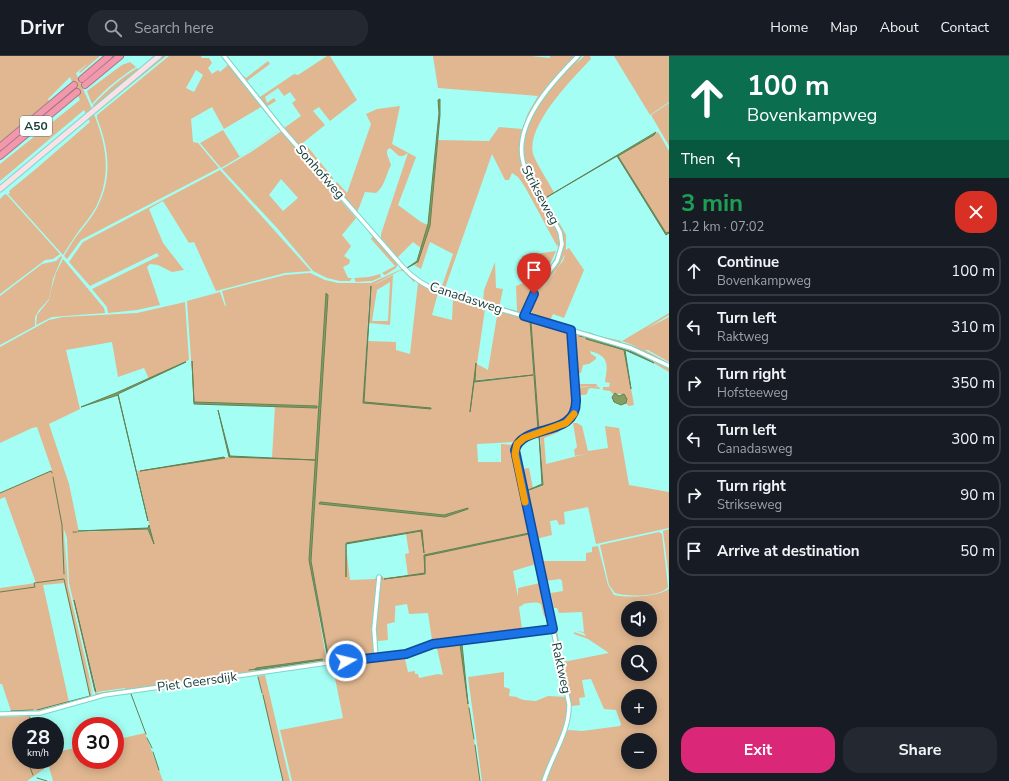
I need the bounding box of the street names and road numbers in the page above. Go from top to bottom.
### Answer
road number: A50 [20,116,52,136]
street label: Sonhofweg [291,141,349,203]
street label: Strikseweg [517,162,563,228]
street label: Canadasweg [427,278,505,318]
street label: Raktweg [547,641,575,695]
street label: Piet Geersdijk [156,667,239,697]

